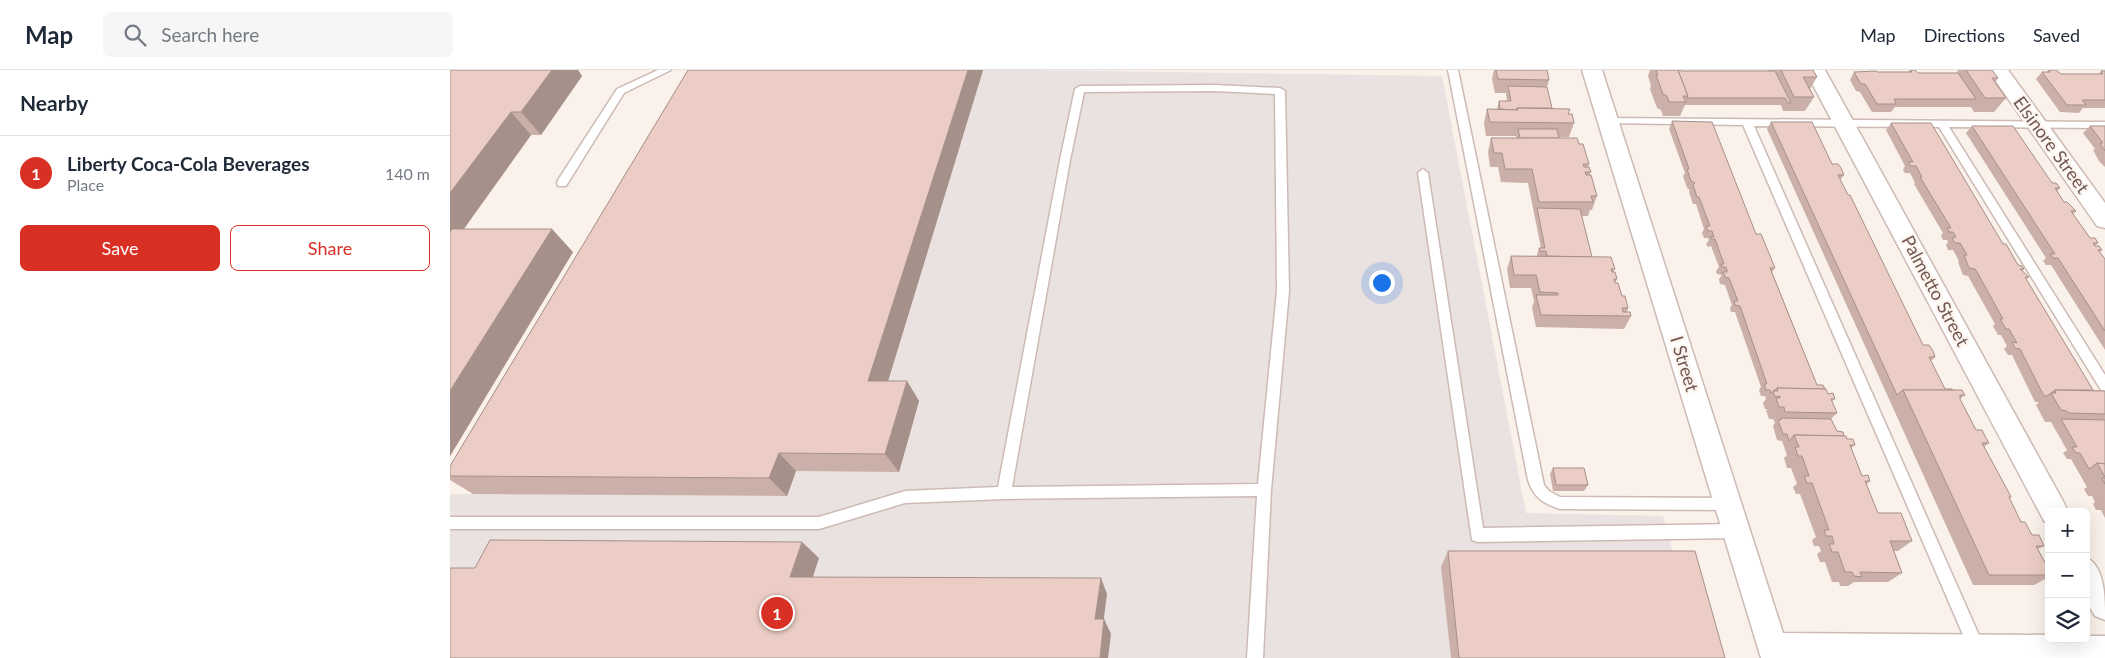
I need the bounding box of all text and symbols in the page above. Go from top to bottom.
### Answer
search box [103,12,453,57]
text: Map [25,20,73,49]
icon: search [121,21,149,49]
text: Search here [161,23,259,46]
text: Map [1860,24,1896,46]
text: Directions [1924,24,2005,46]
text: Saved [2033,24,2080,46]
text: Nearby [20,90,88,115]
street label: Elsinore Street [2009,92,2095,198]
text: Liberty Coca-Cola Beverages [67,152,310,175]
text: 1 [31,164,41,183]
text: 140 m [385,164,430,183]
text: Place [67,175,104,194]
button: Save [20,225,220,271]
button: Share [230,225,430,271]
street label: Palmetto Street [1897,231,1975,350]
your location [1369,270,1395,296]
street label: I Street [1666,333,1704,395]
map controls [2045,508,2090,643]
button: + [2045,508,2090,553]
button: − [2045,553,2090,598]
pin: 1 [761,594,793,632]
button: layers [2045,598,2090,643]

